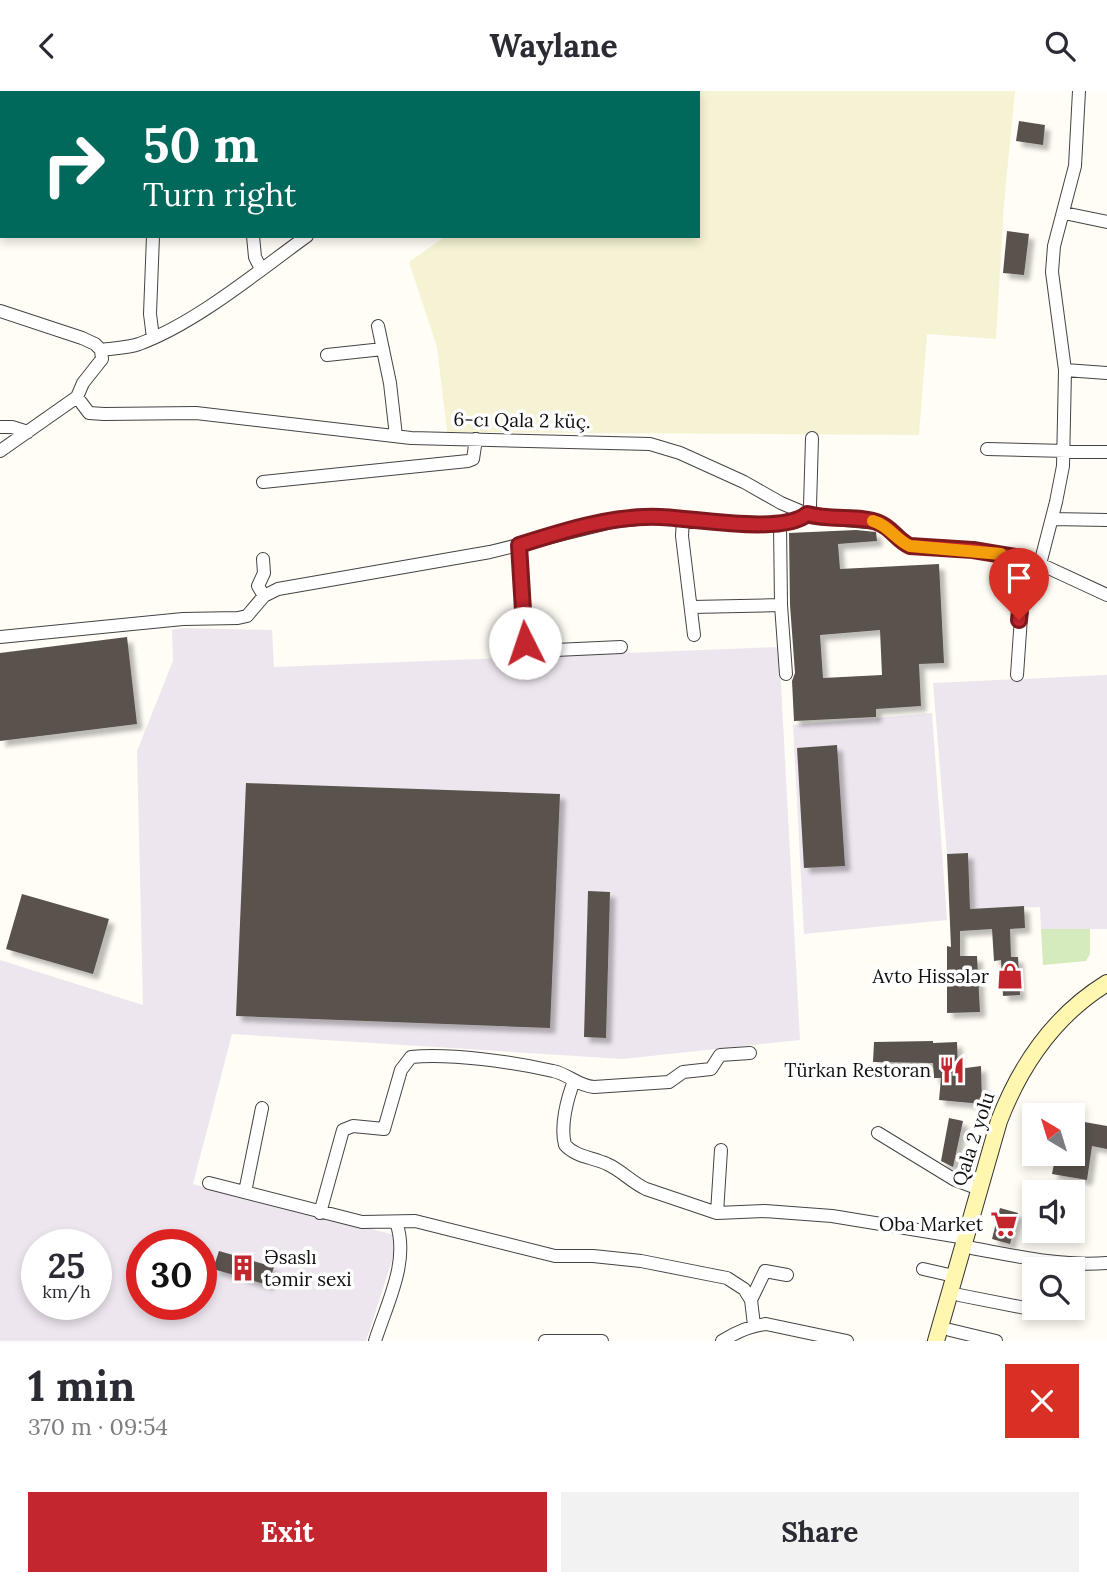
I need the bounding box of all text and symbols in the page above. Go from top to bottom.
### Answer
text: Waylane [489,25,618,66]
icon: back [28,27,66,65]
icon: search [1041,27,1079,65]
text: 50 m [143,113,259,175]
icon: right [28,119,119,210]
text: Turn right [143,174,296,215]
street label: 6-cı Qala 2 küç. [453,407,591,433]
pin [989,548,1049,620]
icon: arrive [1000,559,1038,597]
position arrow [488,606,562,680]
shop icon: Avto Hissələr [995,961,1025,991]
place label: Avto Hissələr [871,964,990,988]
restaurant icon: Türkan Restoran [937,1055,967,1085]
place label: Türkan Restoran [784,1058,931,1082]
street label: Qala 2 yolu [947,1089,999,1189]
north arrow [1022,1103,1085,1165]
map controls [1022,1103,1085,1320]
button: sound [1022,1180,1085,1243]
supermarket icon: Oba Market [989,1209,1019,1239]
place label: Oba Market [879,1212,984,1236]
speed limit sign: 30 [126,1229,217,1320]
text: 25 [48,1243,85,1288]
place label: Əsaslı təmir sexi [264,1245,352,1291]
building icon: Əsaslı təmir sexi [228,1253,258,1283]
button: search [1022,1257,1085,1320]
text: km/h [42,1280,91,1303]
text: 1 min [28,1359,135,1413]
button: close [1005,1364,1079,1438]
text: 370 m · 09:54 [28,1412,168,1441]
button: Exit [28,1492,547,1572]
button: Share [561,1492,1079,1572]

